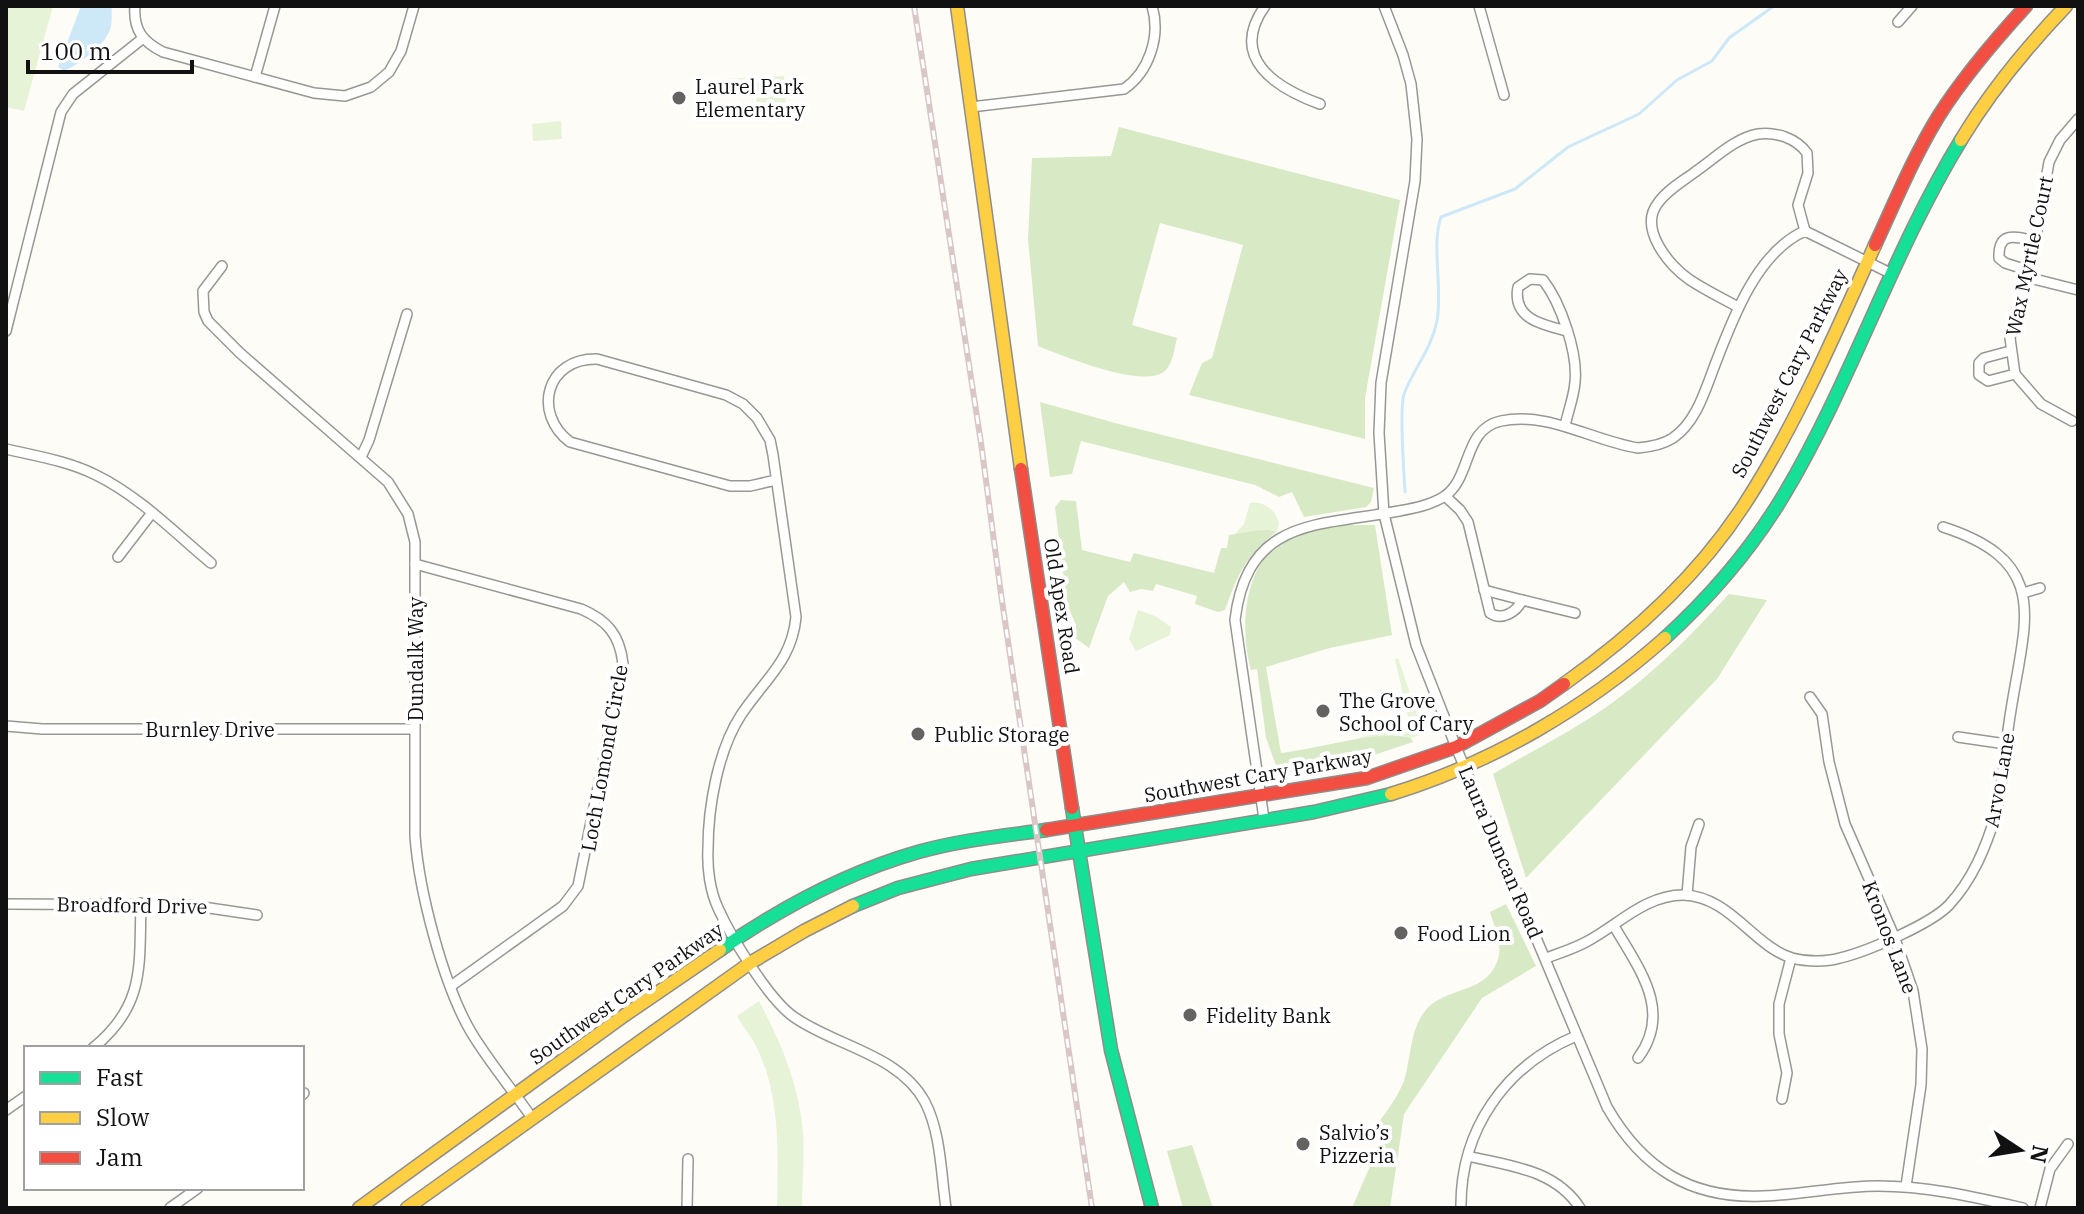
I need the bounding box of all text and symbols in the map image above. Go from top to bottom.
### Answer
scale bar [28,24,192,74]
text: 100 m [40,35,112,67]
place label: Laurel Park Elementary [695,73,806,123]
marker: Laurel Park Elementary [670,89,688,107]
street label: Wax Myrtle Court [1999,173,2059,339]
street label: Southwest Cary Parkway [1725,264,1854,482]
street label: Old Apex Road [1038,536,1086,676]
street label: Dundalk Way [402,597,429,721]
street label: Loch Lomond Circle [574,663,634,853]
place label: The Grove School of Cary [1339,687,1474,737]
marker: The Grove School of Cary [1314,702,1332,720]
street label: Burnley Drive [145,716,275,743]
place label: Public Storage [934,721,1069,748]
marker: Public Storage [909,725,927,743]
street label: Arvo Lane [1977,730,2021,830]
street label: Southwest Cary Parkway [1142,742,1374,808]
street label: Laura Duncan Road [1452,762,1550,942]
street label: Kronos Lane [1856,877,1924,997]
street label: Broadford Drive [56,890,208,920]
street label: Southwest Cary Parkway [524,915,729,1070]
place label: Food Lion [1417,920,1511,947]
marker: Food Lion [1392,924,1410,942]
place label: Fidelity Bank [1206,1002,1331,1029]
marker: Fidelity Bank [1181,1006,1199,1024]
legend [24,1046,304,1190]
text: Fast [96,1061,143,1093]
text: Slow [96,1101,150,1133]
north arrow [1980,1110,2060,1190]
place label: Salvio’s Pizzeria [1319,1119,1395,1169]
marker: Salvio’s Pizzeria [1294,1135,1312,1153]
text: Jam [96,1141,143,1173]
text: N [2024,1143,2056,1166]

